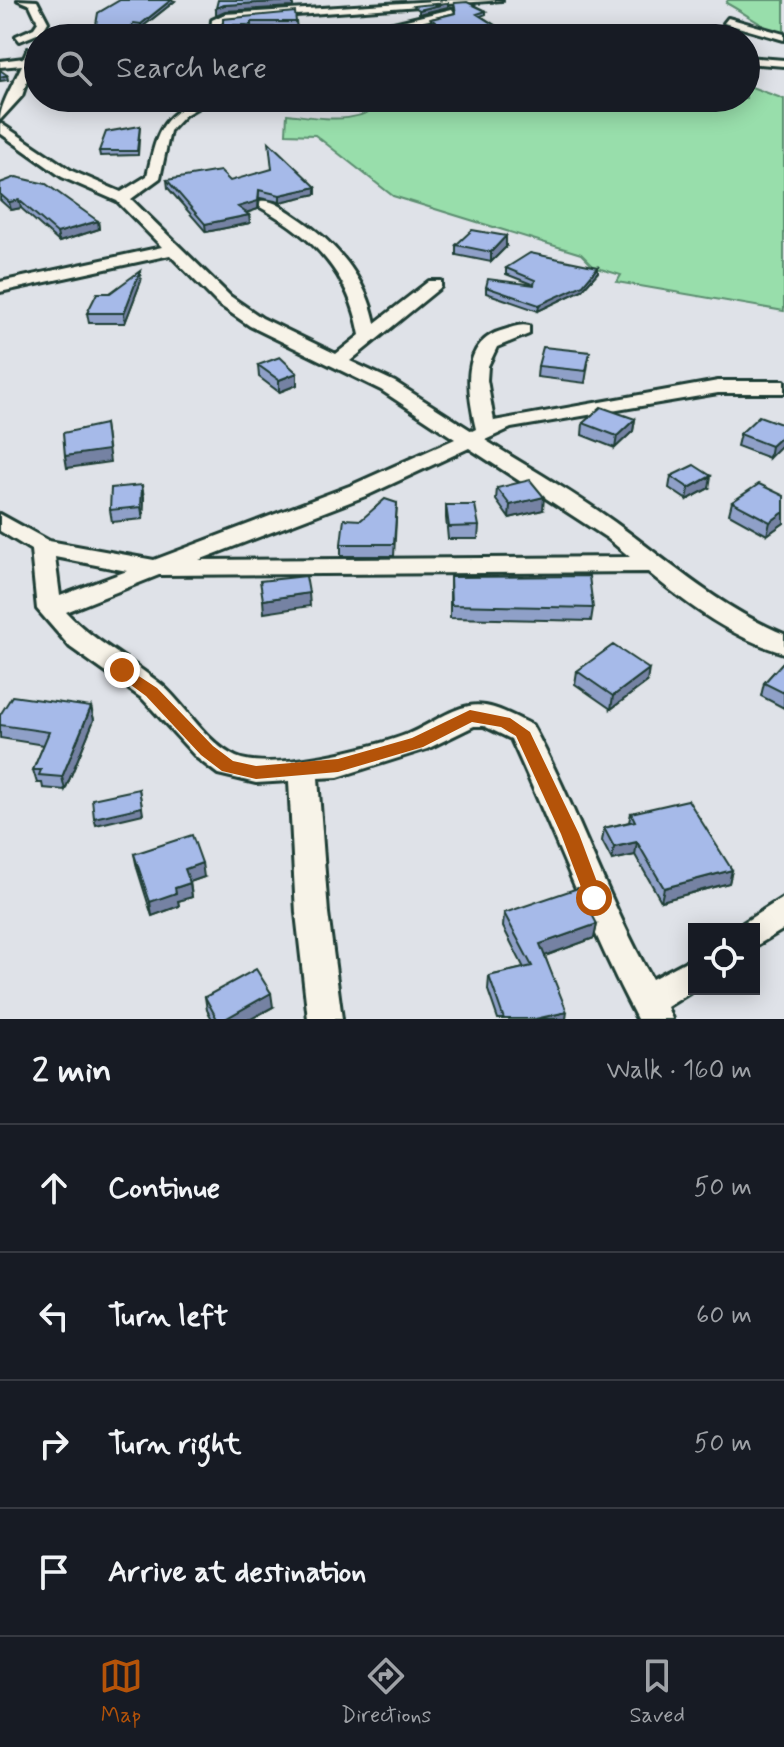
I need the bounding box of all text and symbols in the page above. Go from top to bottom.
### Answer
search box [24,24,760,112]
icon: search [52,46,96,90]
text: Search here [116,49,267,88]
route end [104,652,140,688]
route start [576,880,612,916]
map controls [688,923,760,995]
button: locate [688,923,760,995]
text: 2 min [32,1049,112,1094]
text: Walk · 160 m [606,1054,752,1088]
icon: ahead [32,1166,76,1210]
text: Continue [108,1169,220,1208]
text: 50 m [694,1171,752,1205]
icon: left [32,1294,76,1338]
text: Turn left [108,1297,228,1336]
text: 60 m [696,1299,752,1333]
icon: right [32,1422,76,1466]
text: Turn right [108,1425,241,1464]
text: 50 m [694,1427,752,1461]
icon: arrive [32,1550,76,1594]
text: Arrive at destination [108,1553,366,1592]
tab: Map [99,1654,143,1730]
tab: Directions [341,1654,431,1730]
tab: Saved [629,1654,685,1730]

